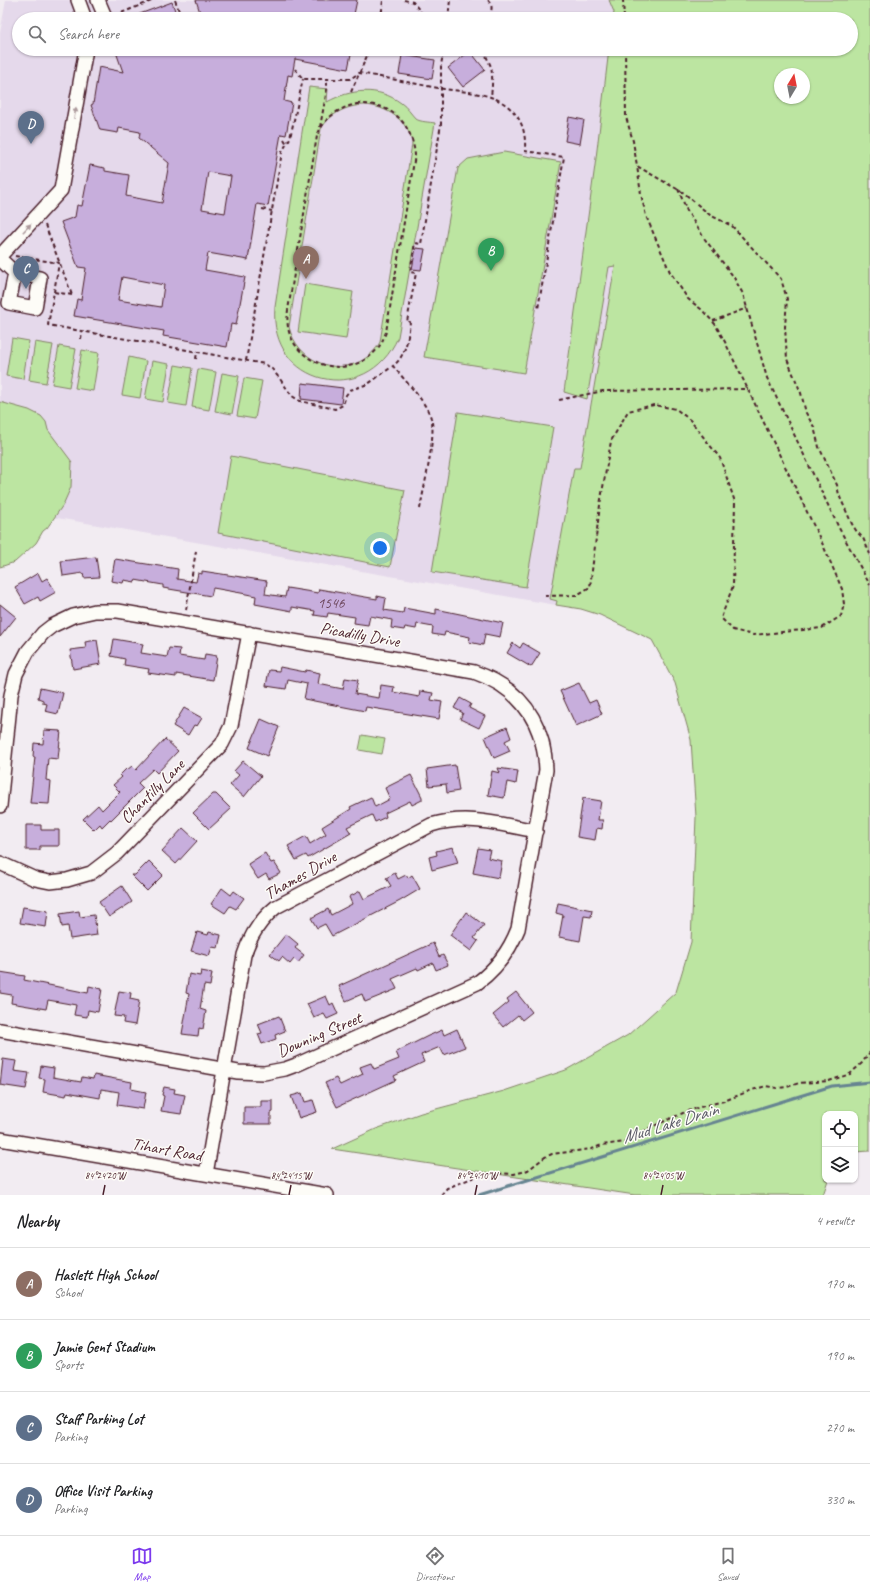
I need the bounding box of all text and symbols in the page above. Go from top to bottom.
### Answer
search box [12,12,858,56]
icon: search [26,23,48,45]
text: Search here [58,25,119,44]
north arrow [774,68,810,104]
one-way arrow [72,106,78,119]
pin: D [18,111,44,144]
one-way arrow [22,223,32,233]
pin: B [478,238,504,271]
pin: A [293,246,319,279]
pin: C [13,256,39,289]
your location [370,538,390,558]
house number: 1546 [317,594,346,613]
street label: Picadilly Drive [319,617,403,652]
street label: Chantilly Lane [116,754,190,828]
street label: Thames Drive [260,846,341,904]
street label: Downing Street [274,1006,367,1062]
water label: Mud Lake Drain [620,1097,722,1148]
map controls [822,1111,858,1183]
button: locate [822,1111,858,1147]
street label: Tihart Road [130,1133,206,1166]
button: layers [822,1147,858,1183]
text: 84°24'20"W [85,1169,127,1182]
text: 84°24'15"W [271,1169,313,1182]
text: 84°24'10"W [457,1169,499,1182]
text: 84°24'05"W [643,1169,685,1182]
text: Nearby [16,1211,59,1232]
text: 4 results [816,1213,854,1229]
text: Haslett High School [54,1266,157,1285]
text: A [26,1276,32,1292]
text: 170 m [826,1276,854,1292]
text: School [54,1285,82,1301]
text: Jamie Gent Stadium [54,1338,155,1357]
text: B [26,1348,32,1364]
text: 190 m [826,1348,854,1364]
text: Sports [54,1357,83,1373]
text: Staff Parking Lot [54,1410,144,1429]
text: C [26,1420,32,1436]
text: 270 m [826,1420,854,1436]
text: Parking [54,1429,88,1445]
text: Office Visit Parking [54,1482,152,1501]
text: D [25,1492,33,1508]
text: 330 m [826,1492,854,1508]
text: Parking [54,1501,88,1517]
tab: Map [131,1545,153,1583]
tab: Directions [416,1545,454,1583]
tab: Saved [717,1545,739,1583]

